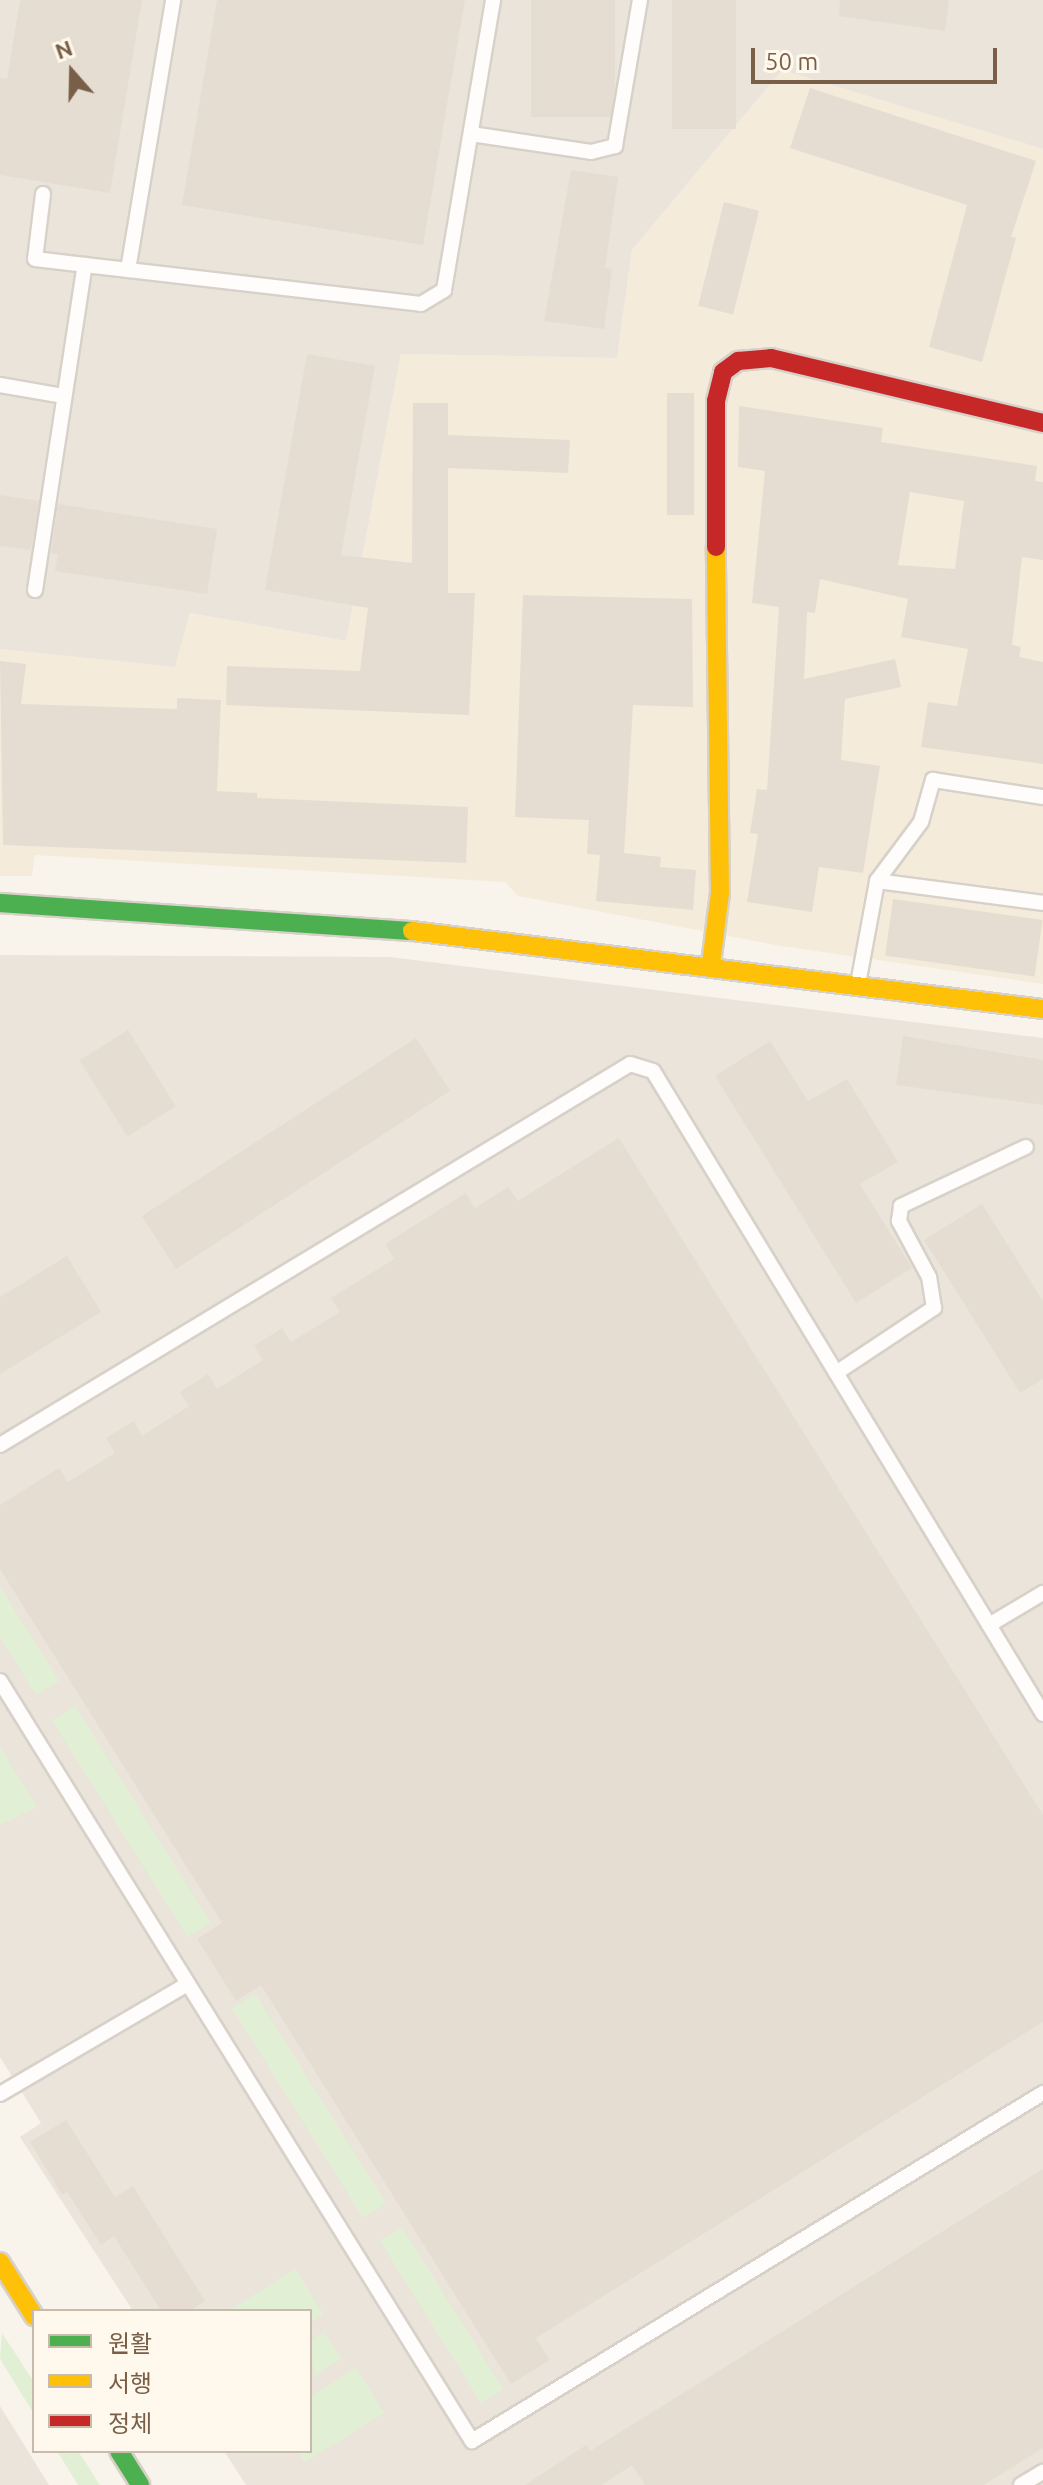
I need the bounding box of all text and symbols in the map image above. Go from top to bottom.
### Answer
north arrow [32,32,112,112]
scale bar [755,32,1001,82]
text: N [52,34,76,64]
text: 50 m [765,48,818,75]
legend [32,2309,312,2453]
text: 원활 [108,2330,152,2357]
text: 서행 [108,2370,152,2397]
text: 정체 [108,2410,152,2437]

